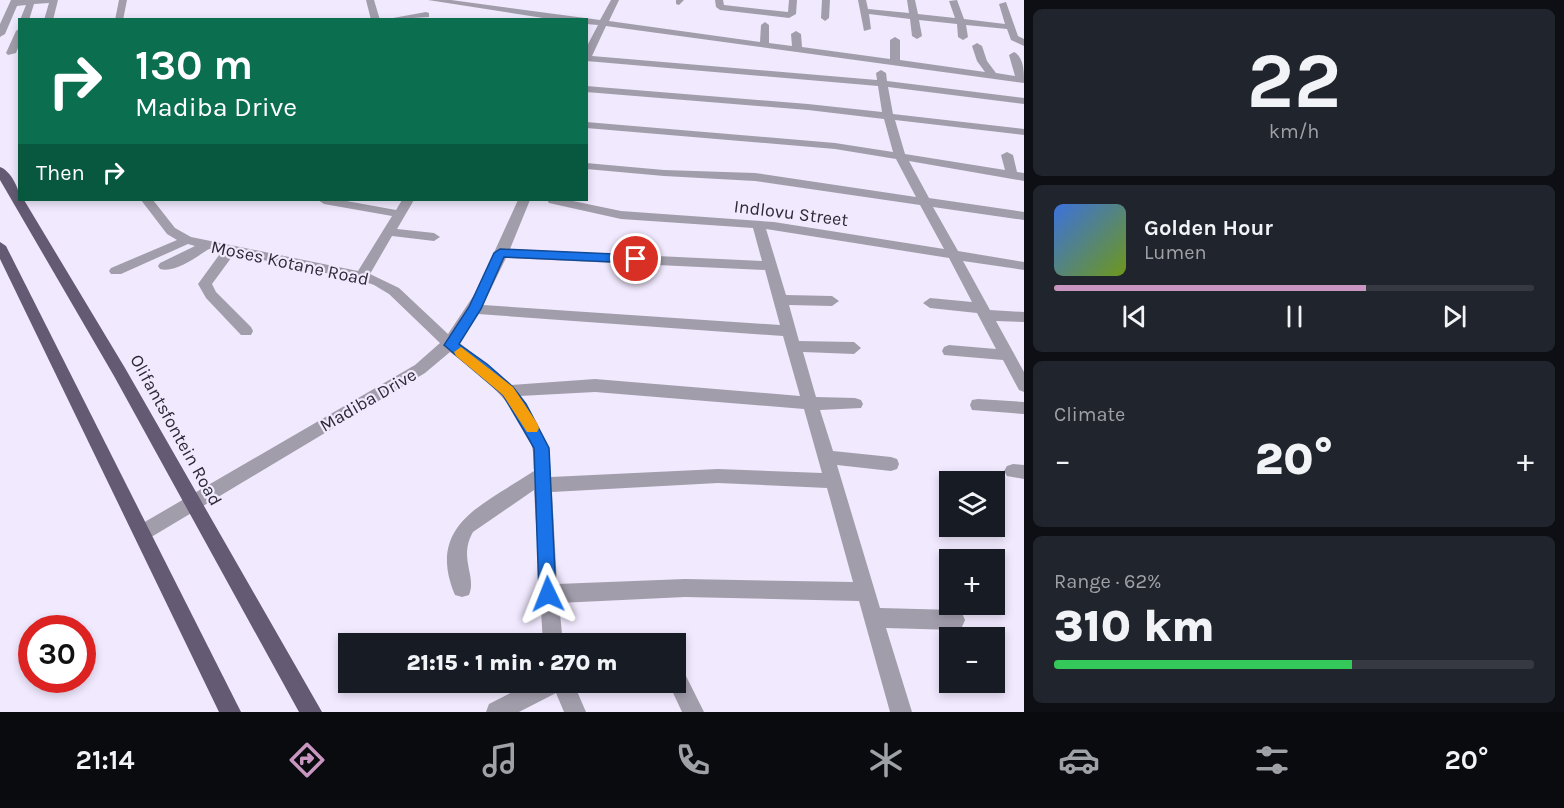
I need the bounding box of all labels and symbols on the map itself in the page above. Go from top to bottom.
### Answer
street label: Indlovu Street [733,195,850,231]
pin [610,233,661,284]
street label: Moses Kotane Road [209,236,371,290]
street label: Olifantsfontein Road [125,351,227,509]
street label: Madiba Drive [316,363,420,437]
position arrow [516,562,580,626]
speed limit sign: 30 [18,615,96,693]

